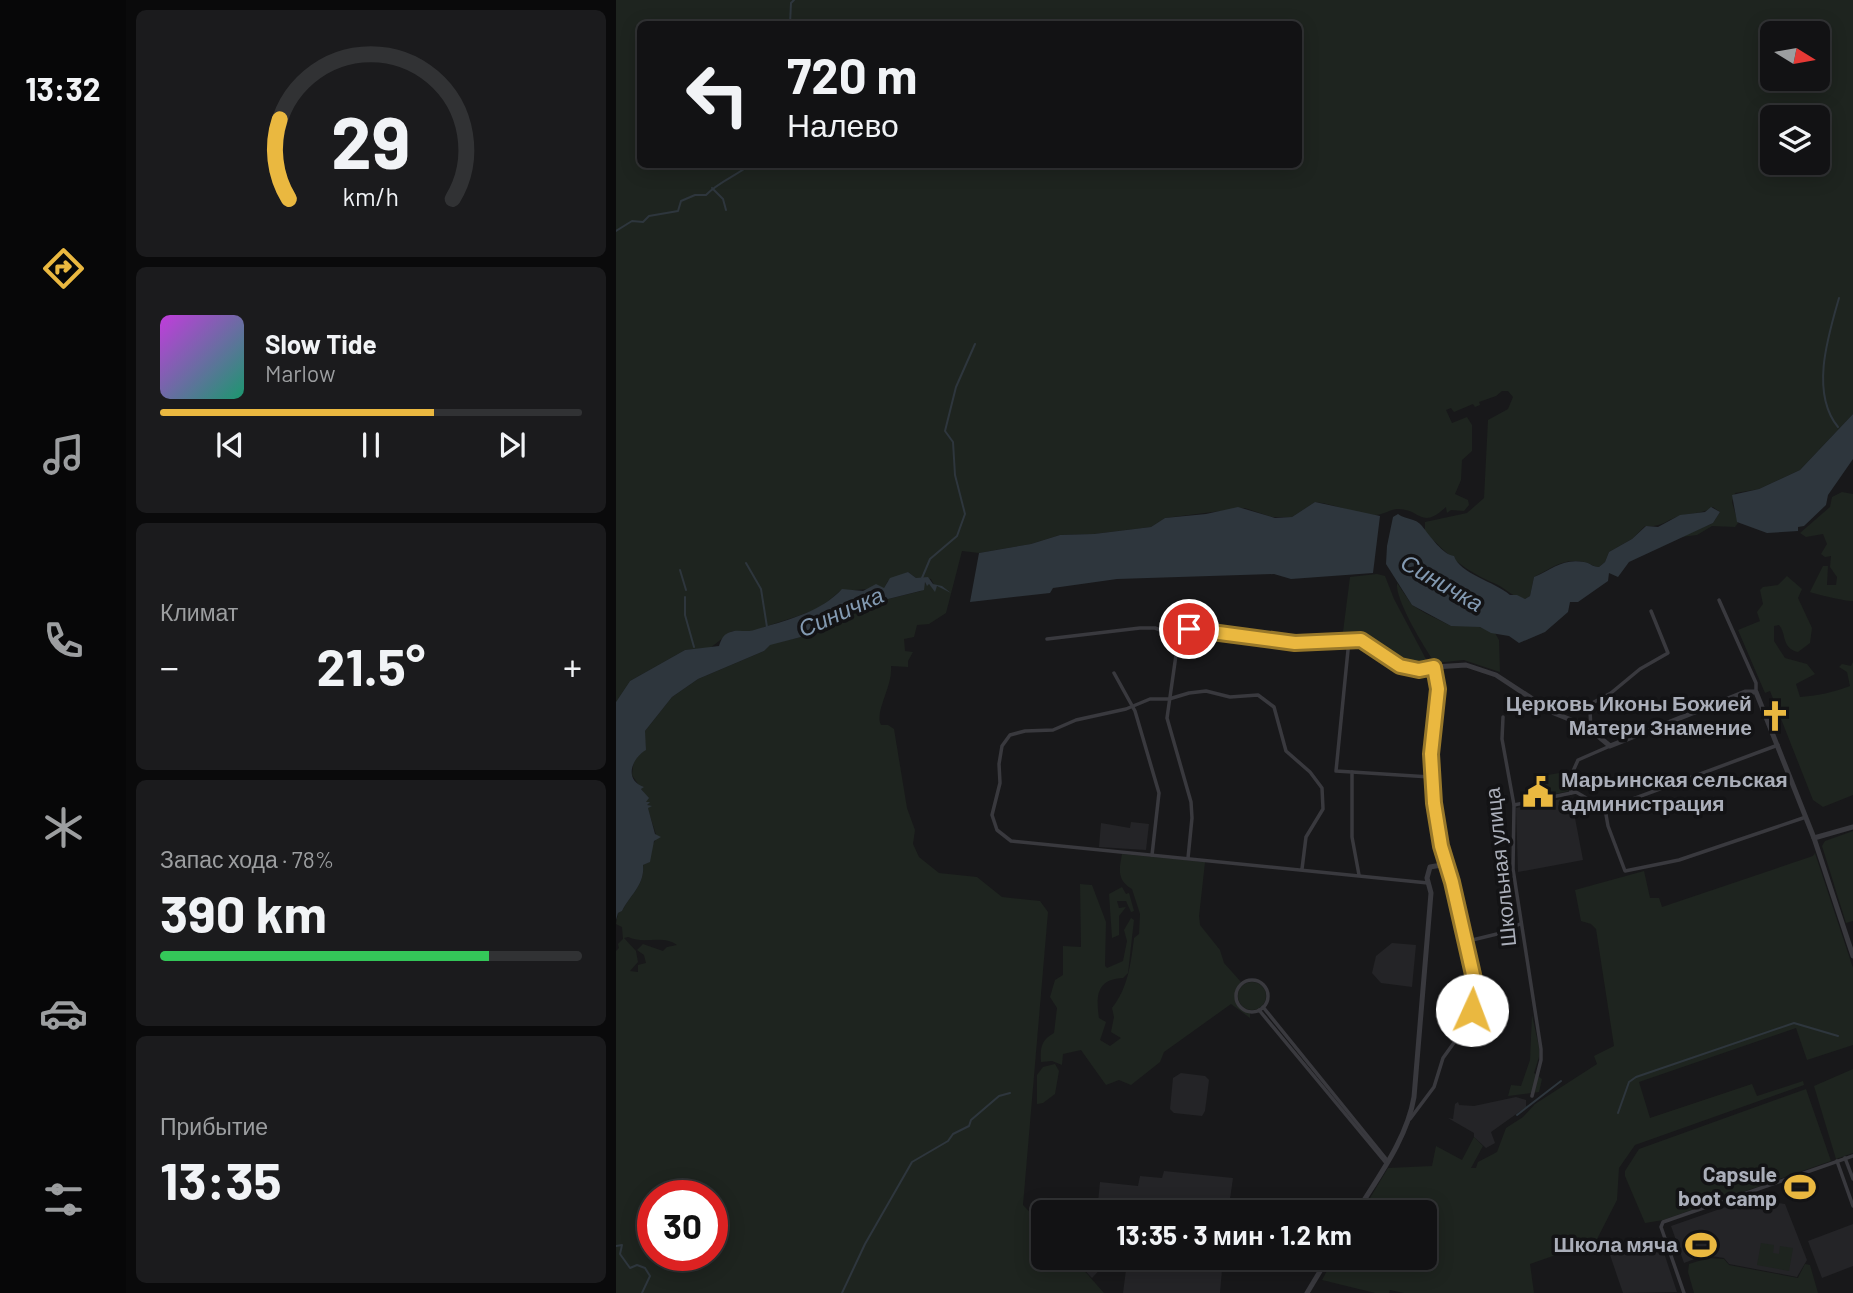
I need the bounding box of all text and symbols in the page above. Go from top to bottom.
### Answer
north arrow [1760,21,1830,91]
map controls [1760,21,1830,175]
text: 720 m [787,45,917,104]
icon: left [672,49,763,140]
text: 13:32 [25,69,101,107]
text: 29 [331,97,411,185]
text: Налево [787,105,899,143]
button: layers [1760,105,1830,175]
text: km/h [343,181,399,211]
icon: directions [39,244,88,293]
text: Slow Tide [265,328,377,359]
text: Marlow [265,359,336,387]
icon: previous [211,426,249,464]
icon: pause [352,426,390,464]
icon: next [493,426,531,464]
icon: music [39,430,88,479]
water label: Синичка [1396,547,1489,617]
water label: Синичка [794,580,888,642]
text: Климат [160,598,238,626]
pin [1159,599,1219,659]
icon: arrive [1170,610,1208,648]
icon: phone [39,616,88,665]
text: 21.5° [317,634,425,696]
text: − [160,643,179,689]
text: + [563,643,582,689]
place label: Церковь Иконы Божией Матери Знамение [1506,690,1752,739]
church icon: Церковь Иконы Божией Матери Знамение [1758,699,1792,733]
place label: Марьинская сельская администрация [1561,766,1788,815]
public building icon: Марьинская сельская администрация [1521,775,1555,809]
street label: Школьная улица [1479,786,1520,948]
icon: climate [39,803,88,852]
text: Запас хода · 78% [160,845,334,873]
text: 390 km [160,881,327,943]
position arrow [1435,973,1509,1047]
icon: car [39,989,88,1038]
text: Прибытие [160,1112,268,1140]
text: 13:35 [160,1148,282,1210]
place label: Capsule boot camp [1678,1161,1777,1210]
sports icon: Capsule boot camp [1783,1170,1817,1204]
icon: filters [39,1175,88,1224]
speed limit sign: 30 [637,1180,728,1271]
text: 13:35 · 3 мин · 1.2 km [1116,1219,1352,1250]
sports icon: Школа мяча [1684,1228,1718,1262]
place label: Школа мяча [1553,1231,1678,1256]

